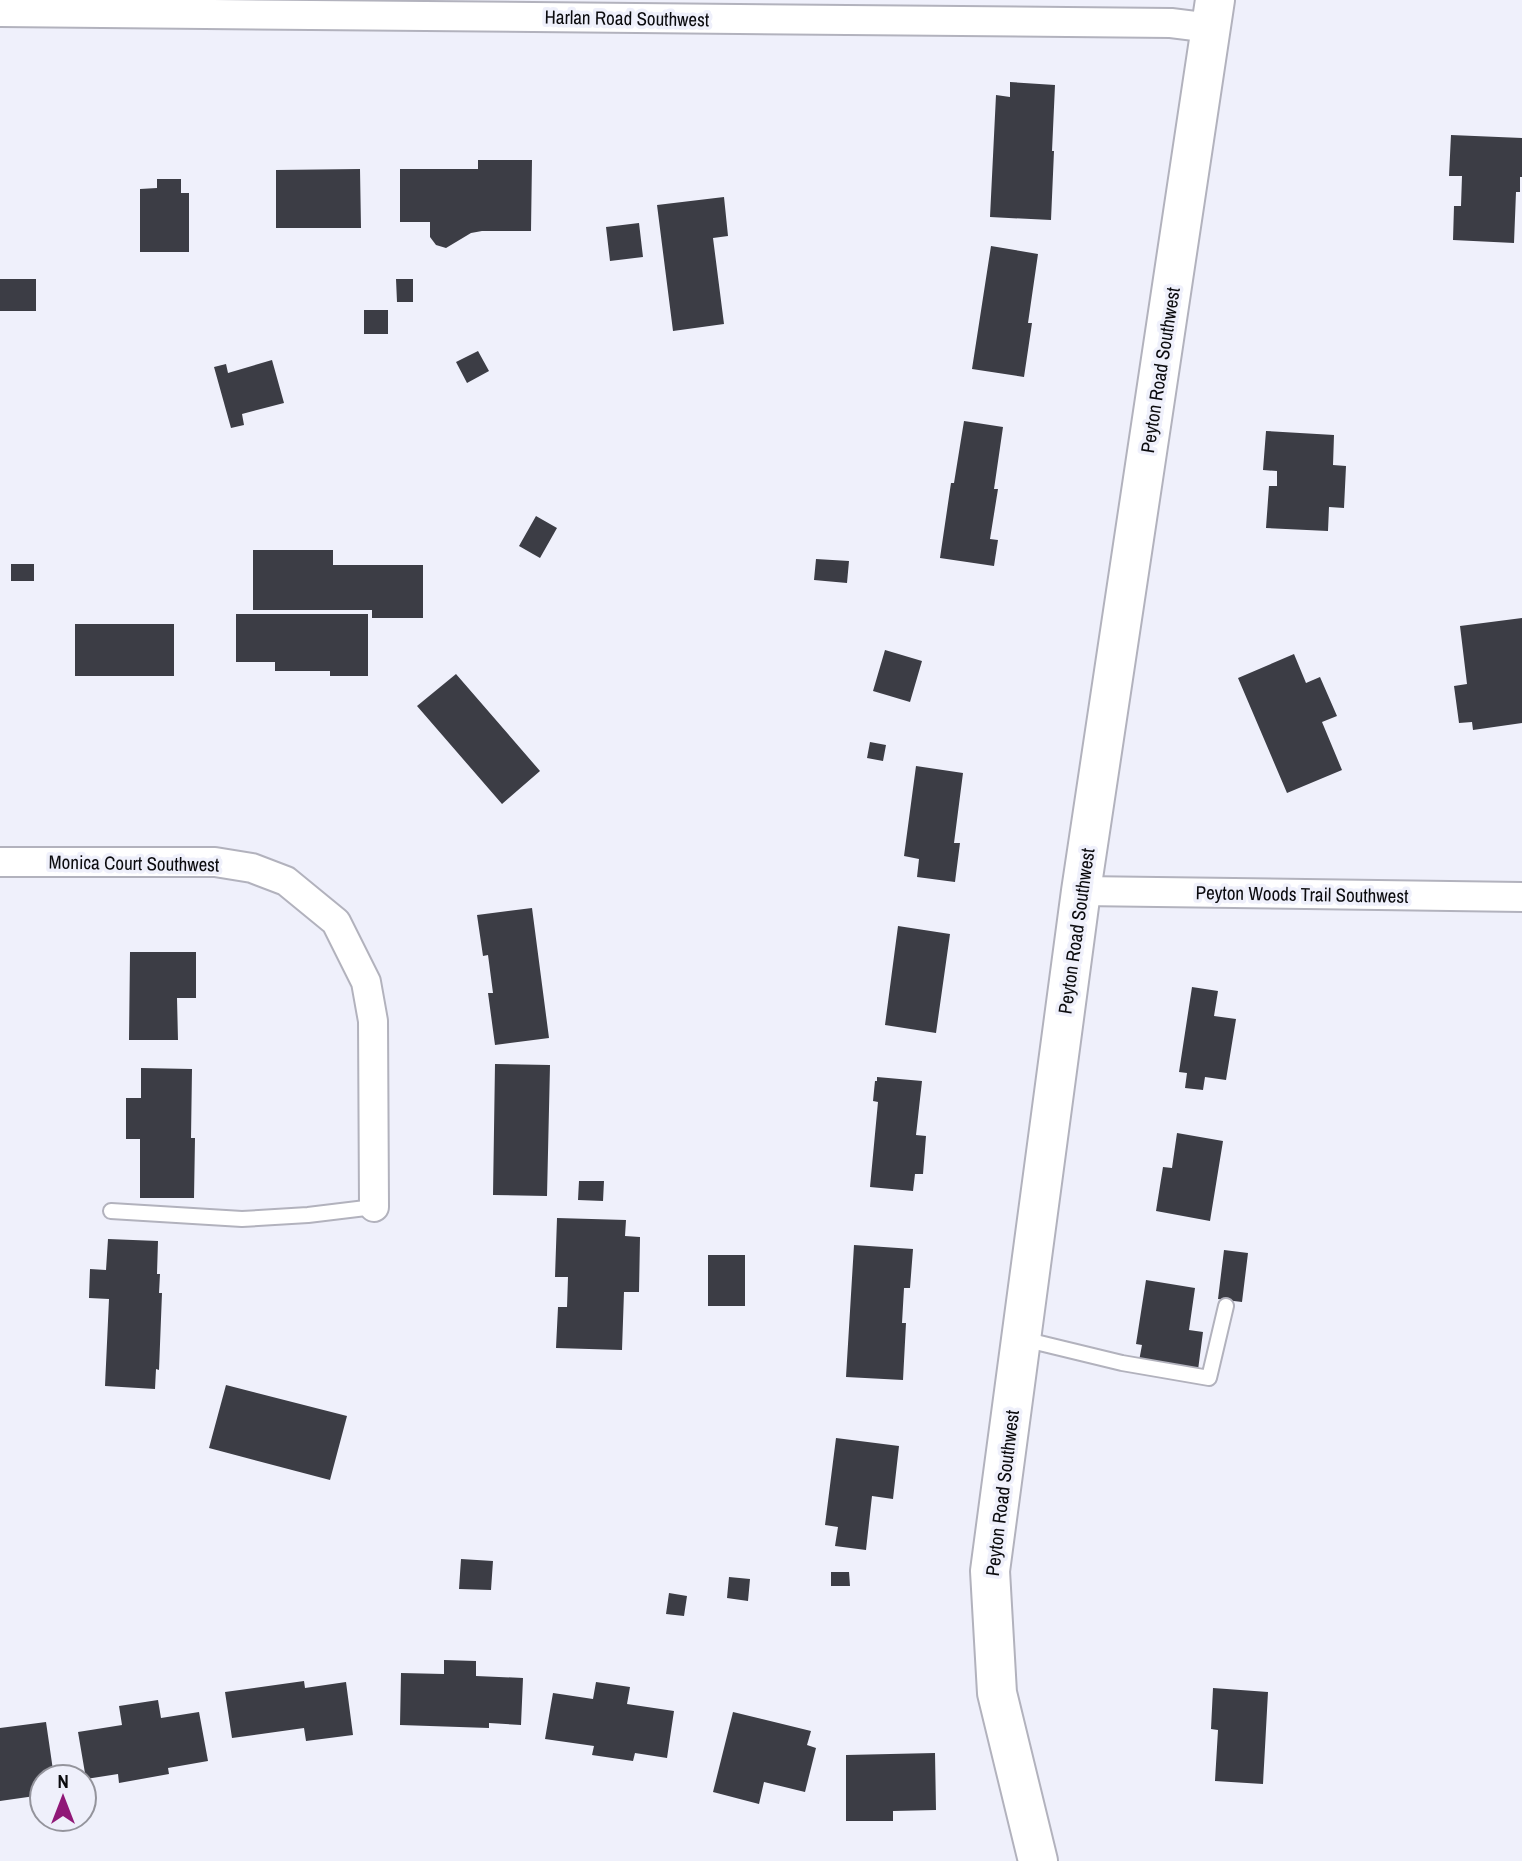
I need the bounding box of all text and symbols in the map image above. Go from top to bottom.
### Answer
street label: Harlan Road Southwest [545,4,710,32]
street label: Peyton Road Southwest [1134,285,1186,455]
street label: Peyton Road Southwest [1051,846,1101,1016]
street label: Monica Court Southwest [48,849,220,877]
street label: Peyton Woods Trail Southwest [1195,879,1409,909]
street label: Peyton Road Southwest [979,1408,1025,1578]
north arrow [28,1763,98,1833]
text: N [57,1768,69,1794]

